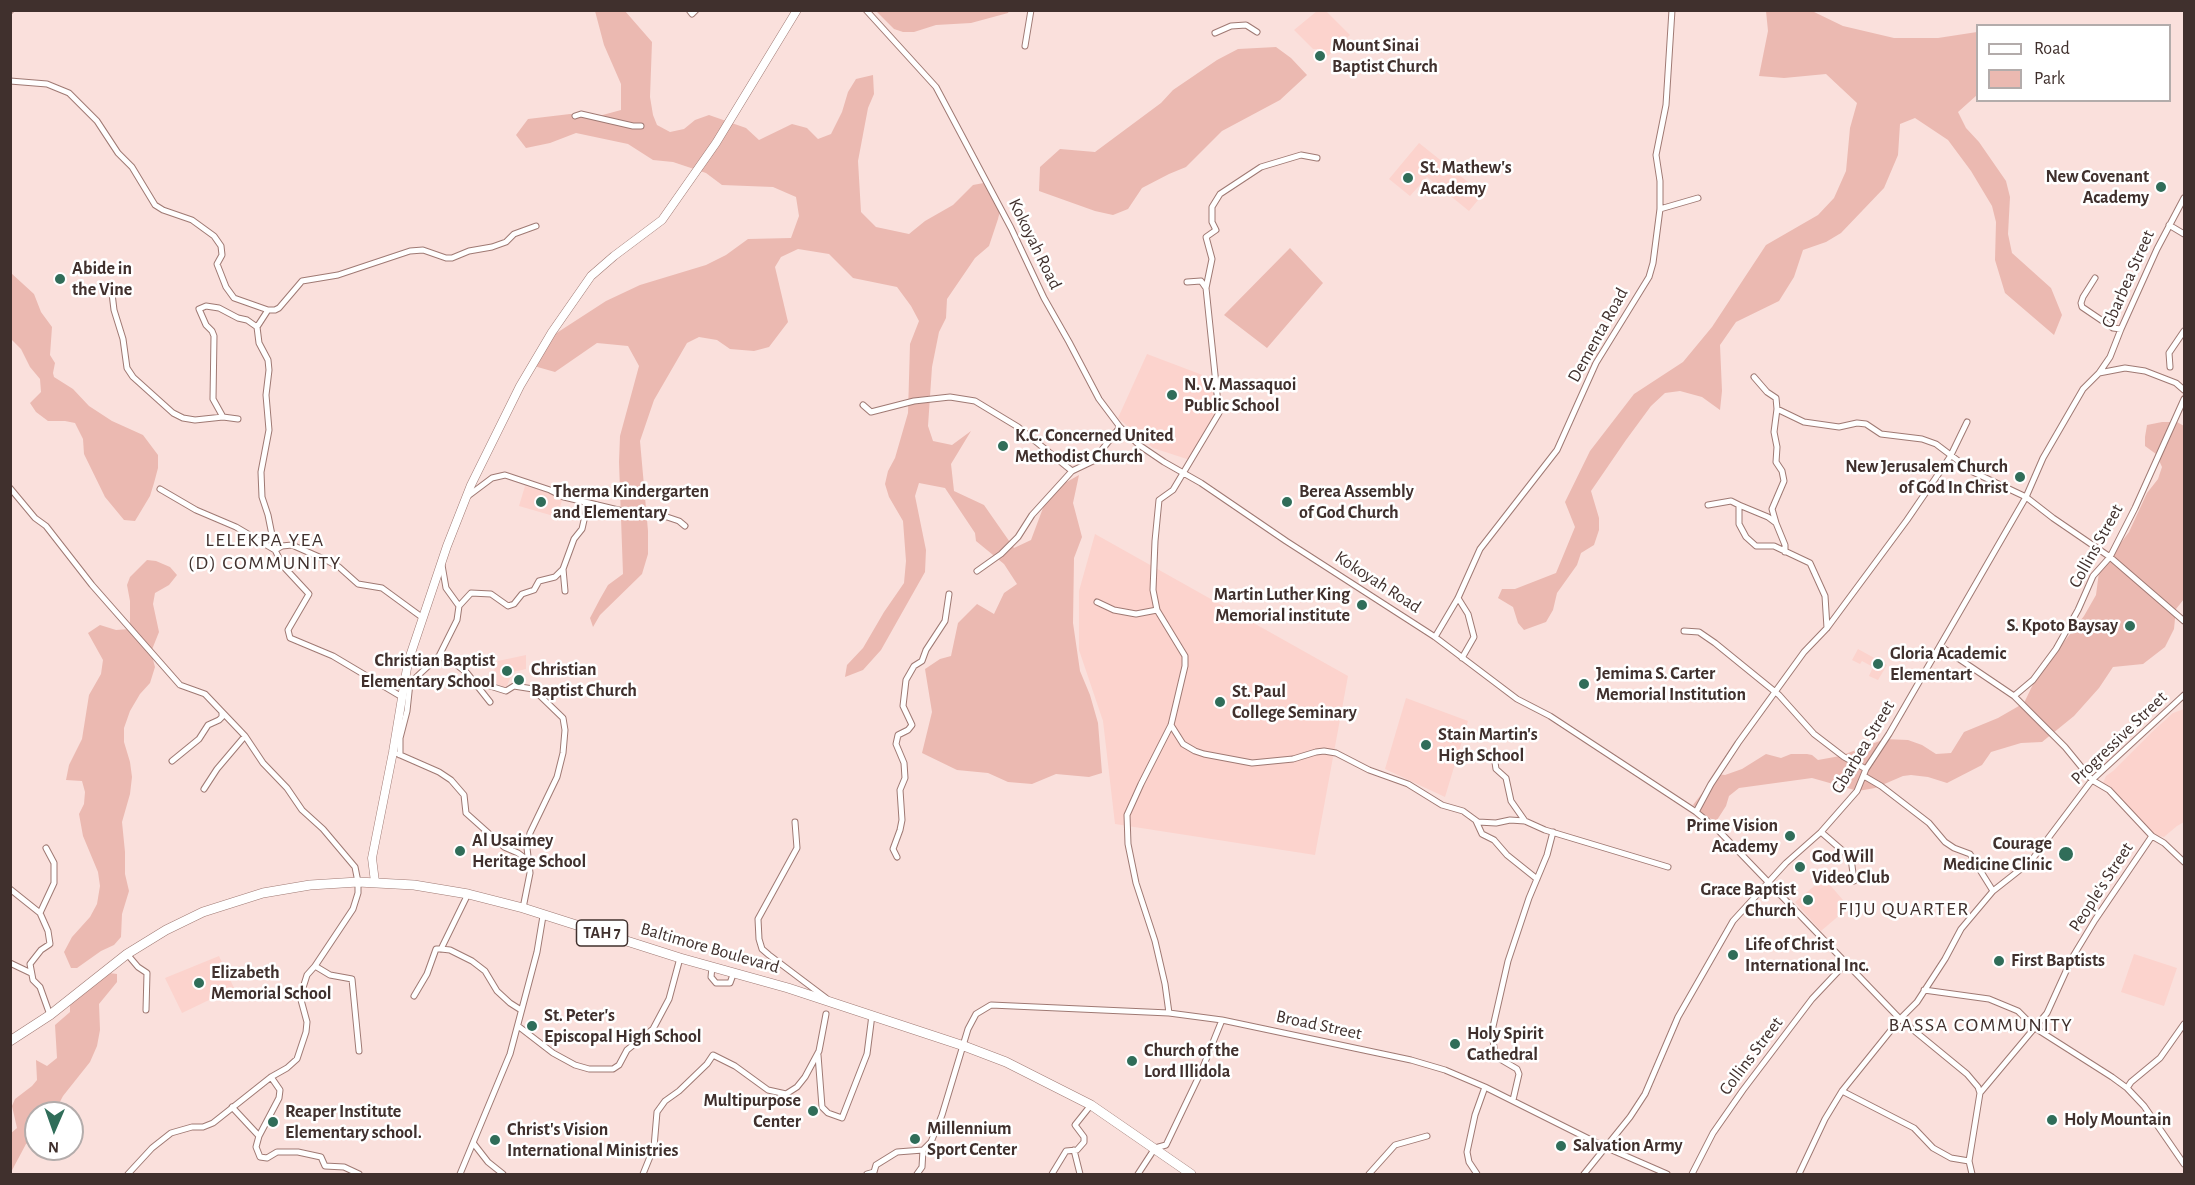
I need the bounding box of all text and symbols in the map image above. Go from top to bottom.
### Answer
legend [1976,24,2171,102]
place label: Mount Sinai Baptist Church [1332,35,1438,78]
text: Road [2034,40,2070,58]
marker: Mount Sinai Baptist Church [1313,49,1327,63]
text: Park [2034,70,2065,88]
place label: St. Mathew's Academy [1420,157,1512,200]
place label: New Covenant Academy [2045,166,2149,208]
marker: St. Mathew's Academy [1401,171,1415,185]
marker: New Covenant Academy [2154,180,2168,194]
street label: Kokoyah Road [1004,195,1066,293]
street label: Gbarbea Street [2097,227,2159,331]
place label: Abide in the Vine [72,258,132,300]
marker: Abide in the Vine [53,272,67,286]
street label: Dementa Road [1563,284,1633,386]
place label: N. V. Massaquoi Public School [1184,374,1296,416]
marker: N. V. Massaquoi Public School [1165,388,1179,402]
place label: K.C. Concerned United Methodist Church [1015,425,1174,468]
marker: K.C. Concerned United Methodist Church [996,439,1010,453]
place label: New Jerusalem Church of God In Christ [1845,456,2008,498]
marker: New Jerusalem Church of God In Christ [2013,470,2027,484]
place label: Therma Kindergarten and Elementary [553,481,709,524]
place label: Berea Assembly of God Church [1299,481,1414,524]
marker: Therma Kindergarten and Elementary [534,495,548,509]
marker: Berea Assembly of God Church [1280,495,1294,509]
street label: Collins Street [2064,500,2128,592]
district label: LELEKPA YEA (D) COMMUNITY [188,528,342,575]
street label: Kokoyah Road [1331,546,1425,618]
place label: Martin Luther King Memorial institute [1214,584,1350,626]
marker: Martin Luther King Memorial institute [1355,598,1369,612]
place label: S. Kpoto Baysay [2006,615,2118,637]
marker: S. Kpoto Baysay [2123,619,2137,633]
place label: Gloria Academic Elementart [1890,643,2006,686]
place label: Christian Baptist Elementary School [360,650,495,692]
marker: Gloria Academic Elementart [1871,657,1885,671]
place label: Christian Baptist Church [531,659,637,702]
place label: Jemima S. Carter Memorial Institution [1596,663,1746,706]
marker: Christian Baptist Elementary School [500,664,514,678]
marker: Christian Baptist Church [512,673,526,687]
marker: Jemima S. Carter Memorial Institution [1577,677,1591,691]
place label: St. Paul College Seminary [1232,681,1357,724]
street label: Progressive Street [2066,687,2172,789]
marker: St. Paul College Seminary [1213,695,1227,709]
street label: Gbarbea Street [1827,696,1899,798]
place label: Stain Martin's High School [1438,724,1538,766]
marker: Stain Martin's High School [1419,738,1433,752]
place label: Prime Vision Academy [1686,815,1778,858]
marker: Prime Vision Academy [1783,829,1797,843]
place label: Al Usaimey Heritage School [472,830,586,872]
place label: Courage Medicine Clinic [1943,833,2052,876]
street label: People's Street [2064,838,2138,936]
marker: Al Usaimey Heritage School [453,844,467,858]
marker: Courage Medicine Clinic [2057,845,2075,863]
place label: God Will Video Club [1812,846,1890,888]
marker: God Will Video Club [1793,860,1807,874]
place label: Grace Baptist Church [1701,879,1796,922]
marker: Grace Baptist Church [1801,893,1815,907]
district label: FIJU QUARTER [1838,897,1970,921]
street label: Baltimore Boulevard [638,918,782,978]
road number: TAH 7 [576,920,628,946]
place label: Life of Christ International Inc. [1745,934,1869,976]
marker: Life of Christ International Inc. [1726,948,1740,962]
place label: First Baptists [2011,950,2105,972]
marker: First Baptists [1992,954,2006,968]
place label: Elizabeth Memorial School [211,962,332,1004]
marker: Elizabeth Memorial School [192,976,206,990]
place label: St. Peter's Episcopal High School [544,1005,702,1048]
street label: Broad Street [1274,1005,1364,1045]
street label: Collins Street [1715,1013,1787,1099]
district label: BASSA COMMUNITY [1889,1013,2073,1037]
marker: St. Peter's Episcopal High School [525,1019,539,1033]
place label: Holy Spirit Cathedral [1467,1023,1544,1066]
marker: Holy Spirit Cathedral [1448,1037,1462,1051]
place label: Church of the Lord Illidola [1144,1040,1239,1082]
marker: Church of the Lord Illidola [1125,1054,1139,1068]
place label: Multipurpose Center [704,1090,801,1132]
north arrow [24,1101,84,1161]
place label: Reaper Institute Elementary school. [285,1101,422,1144]
marker: Multipurpose Center [806,1104,820,1118]
place label: Holy Mountain [2064,1109,2171,1131]
marker: Holy Mountain [2045,1113,2059,1127]
marker: Reaper Institute Elementary school. [266,1115,280,1129]
place label: Millennium Sport Center [927,1118,1017,1160]
place label: Christ's Vision International Ministries [507,1119,678,1162]
marker: Millennium Sport Center [908,1132,922,1146]
marker: Christ's Vision International Ministries [488,1133,502,1147]
place label: Salvation Army [1573,1135,1683,1157]
text: N [48,1139,59,1155]
marker: Salvation Army [1554,1139,1568,1153]

